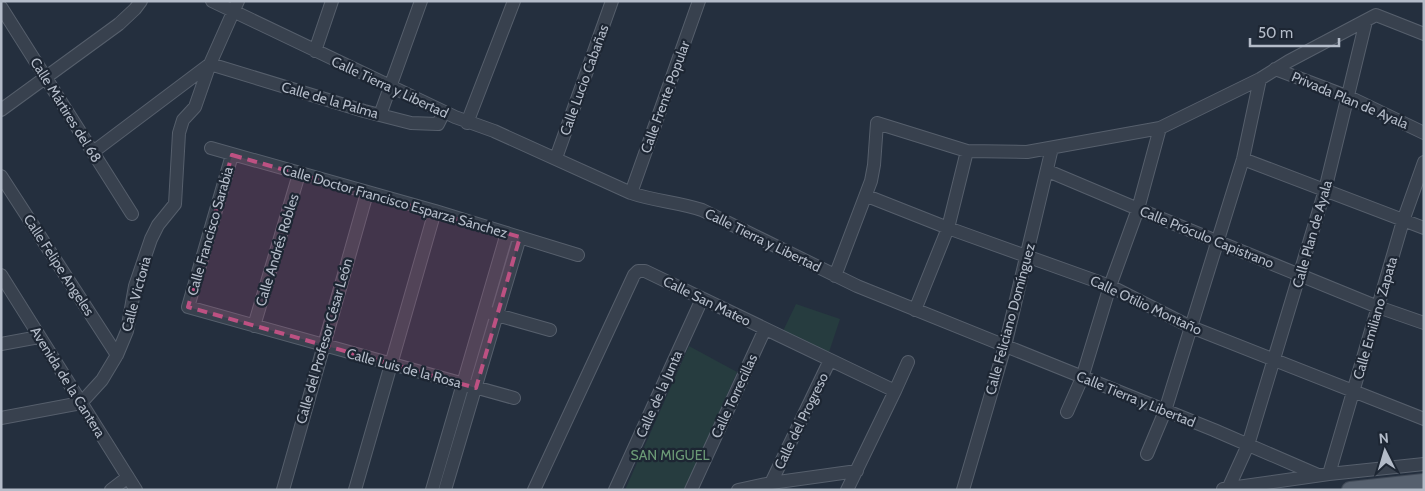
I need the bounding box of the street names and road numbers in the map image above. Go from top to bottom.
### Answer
street label: Calle Lucio Cabañas [556,22,612,138]
street label: Calle Frente Popular [636,38,694,156]
street label: Calle Tierra y Libertad [329,52,451,122]
street label: Calle Mártires del 68 [26,54,106,166]
street label: Privada Plan de Ayala [1289,67,1411,133]
street label: Calle de la Palma [279,78,381,123]
street label: Calle Doctor Francisco Esparza Sánchez [280,160,510,242]
street label: Calle Francisco Sarabia [183,164,237,298]
street label: Calle Plan de Ayala [1288,178,1336,290]
street label: Calle Andrés Robles [251,191,303,308]
street label: Calle Próculo Capistrano [1137,202,1277,272]
street label: Calle Tierra y Libertad [702,204,824,276]
street label: Calle Felipe Angeles [20,211,99,319]
street label: Calle Feliciano Domínguez [981,241,1039,397]
street label: Calle Victoria [117,254,155,334]
street label: Calle Emiliano Zapata [1349,254,1401,381]
street label: Calle del Profesor César León [292,256,356,426]
street label: Calle Otilio Montaño [1087,271,1205,339]
street label: Calle San Mateo [660,272,754,330]
street label: Avenida de la Cantera [27,323,110,441]
street label: Calle Luis de la Rosa [345,344,464,392]
street label: Calle de la Junta [632,347,686,440]
street label: Calle Torrecillas [707,351,761,441]
street label: Calle Tierra y Libertad [1074,367,1198,431]
street label: Calle del Progreso [770,369,832,472]

